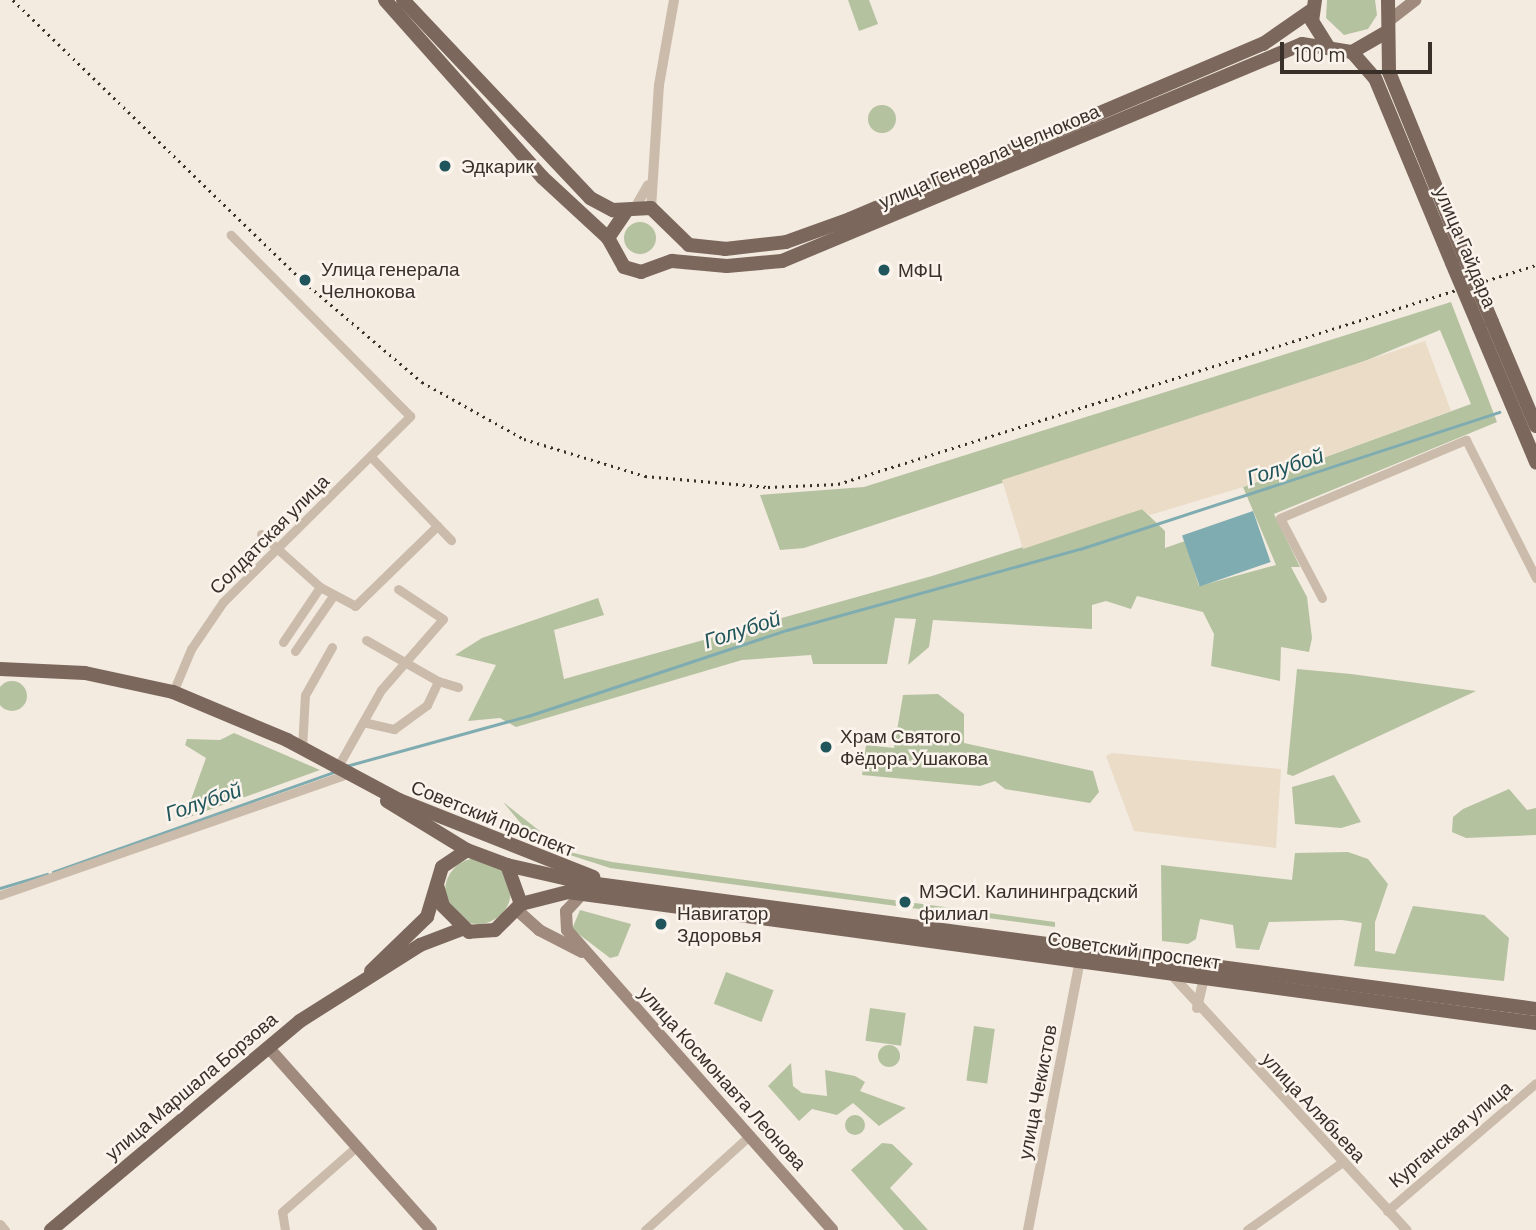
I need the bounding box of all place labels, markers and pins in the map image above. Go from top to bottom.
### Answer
place label: Эдкарик [461,155,534,177]
marker: Эдкарик [435,156,455,176]
place label: Улица генерала Челнокова [321,258,460,302]
place label: МФЦ [898,259,942,281]
marker: МФЦ [876,262,892,278]
marker: Улица генерала Челнокова [295,270,315,290]
place label: Храм Святого Фёдора Ушакова [840,725,988,769]
marker: Храм Святого Фёдора Ушакова [818,739,834,755]
place label: МЭСИ. Калининградский филиал [919,880,1138,924]
marker: МЭСИ. Калининградский филиал [897,894,913,910]
place label: Навигатор Здоровья [677,902,768,946]
marker: Навигатор Здоровья [651,914,671,934]

